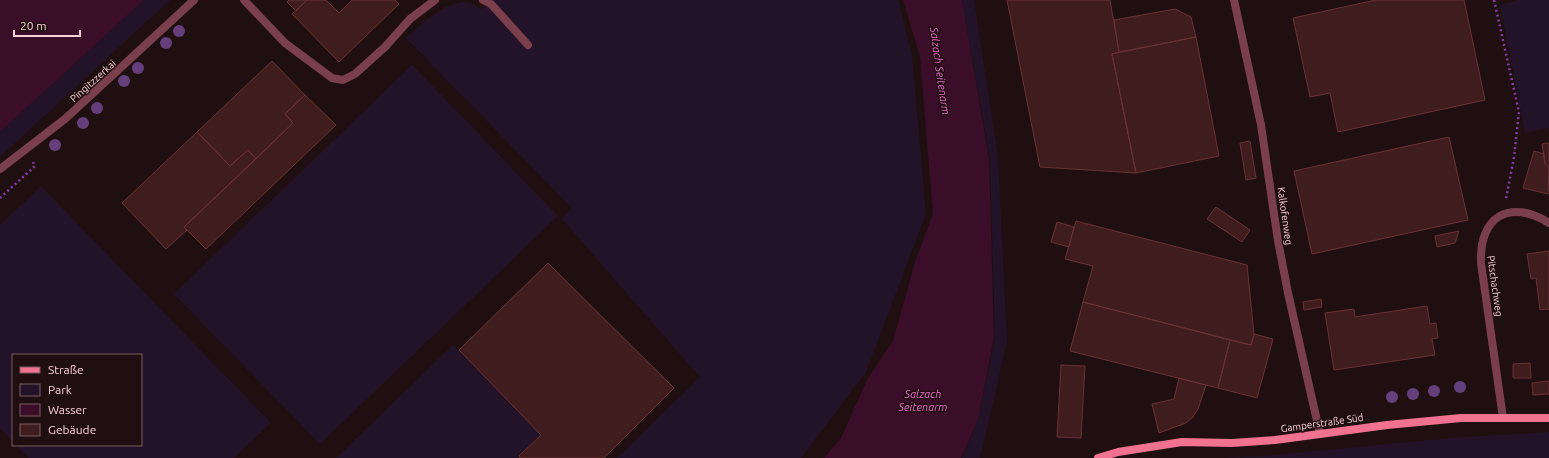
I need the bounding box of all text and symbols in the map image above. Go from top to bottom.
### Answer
scale bar [14,12,80,38]
text: 20 m [20,19,47,32]
water label: Salzach Seitenarm [928,25,952,116]
street label: Pingitzzerkai [68,58,118,104]
street label: Kalkofenweg [1275,186,1295,246]
street label: Pitschachweg [1485,255,1505,317]
legend [12,354,142,446]
text: Straße [48,363,84,376]
text: Park [48,383,72,396]
water label: Salzach Seitenarm [897,388,948,413]
text: Wasser [48,403,87,416]
street label: Gamperstraße Süd [1280,412,1364,434]
text: Gebäude [48,423,96,436]

